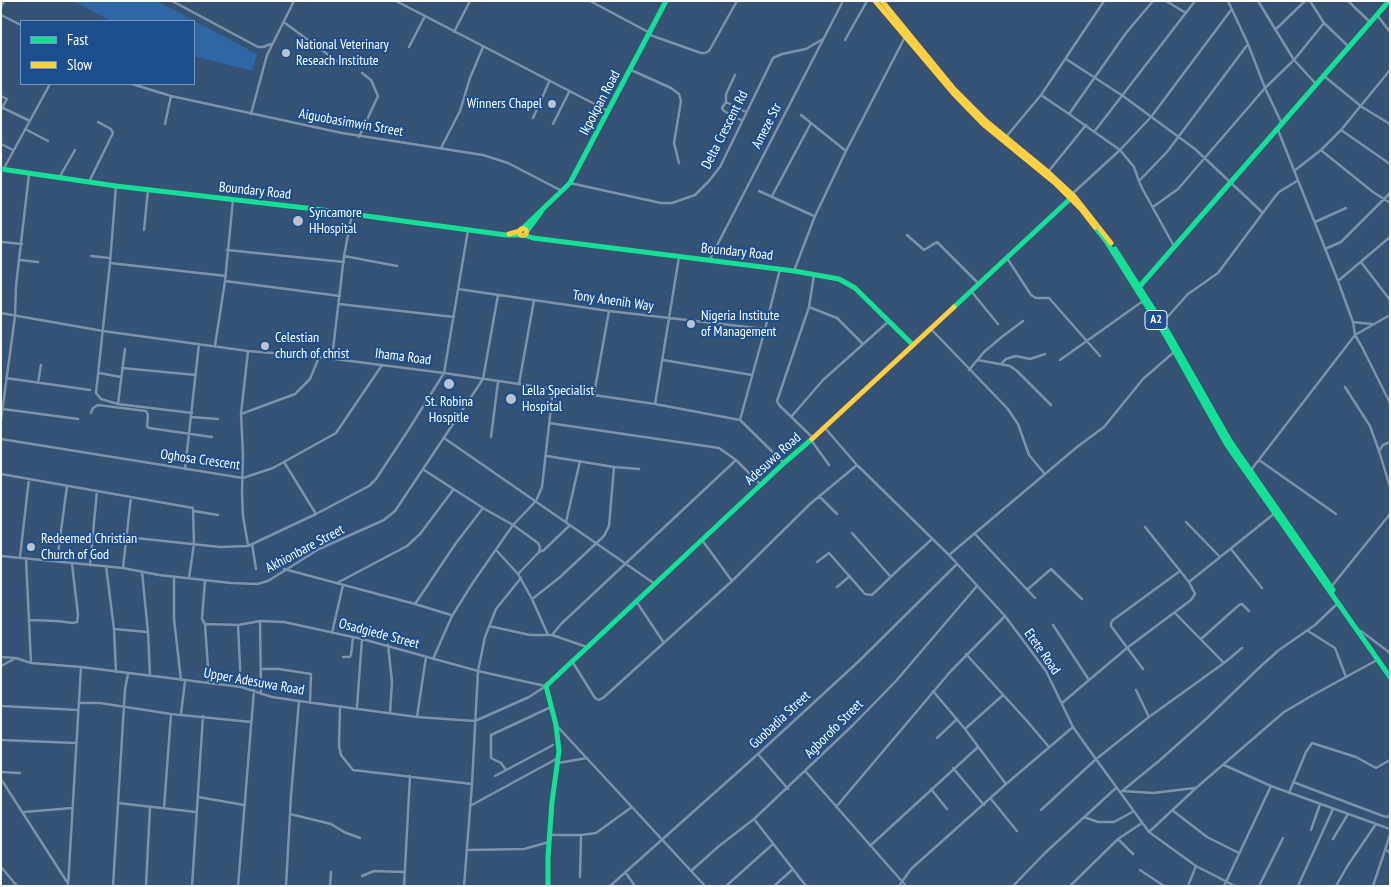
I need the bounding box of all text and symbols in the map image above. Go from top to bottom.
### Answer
legend [20,20,195,85]
text: Fast [67,30,88,49]
place label: National Veterinary Reseach Institute [296,37,389,70]
marker: National Veterinary Reseach Institute [280,47,292,59]
text: Slow [67,55,92,74]
street label: Ikpokpan Road [576,68,624,138]
street label: Delta Crescent Rd [698,88,752,172]
place label: Winners Chapel [467,96,542,112]
marker: Winners Chapel [546,98,558,110]
street label: Ameze Str [748,100,786,152]
street label: Aiguobasimwin Street [297,106,405,140]
street label: Boundary Road [218,179,292,203]
place label: Syncamore HHospital [309,205,362,238]
marker: Syncamore HHospital [291,214,305,228]
street label: Boundary Road [700,240,774,264]
street label: Tony Anenih Way [571,287,655,315]
place label: Nigeria Institute of Management [701,308,779,341]
road number: A2 [1145,310,1167,330]
marker: Nigeria Institute of Management [685,318,697,330]
place label: Celestian church of christ [275,330,349,362]
marker: Celestian church of christ [259,340,271,352]
street label: Ihama Road [374,345,432,369]
marker: St. Robina Hospitle [442,377,456,391]
place label: Lella Specialist Hospital [522,383,594,416]
marker: Lella Specialist Hospital [504,392,518,406]
place label: St. Robina Hospitle [425,394,473,427]
street label: Adesuwa Road [741,429,805,489]
street label: Oghosa Crescent [159,446,241,474]
street label: Akhionbare Street [263,521,347,577]
place label: Redeemed Christian Church of God [41,531,137,564]
marker: Redeemed Christian Church of God [25,541,37,553]
street label: Osadgiede Street [337,615,421,653]
street label: Etete Road [1020,626,1064,678]
street label: Upper Adesuwa Road [202,665,306,699]
street label: Guobadia Street [746,687,814,753]
street label: Agborofo Street [801,696,867,762]

